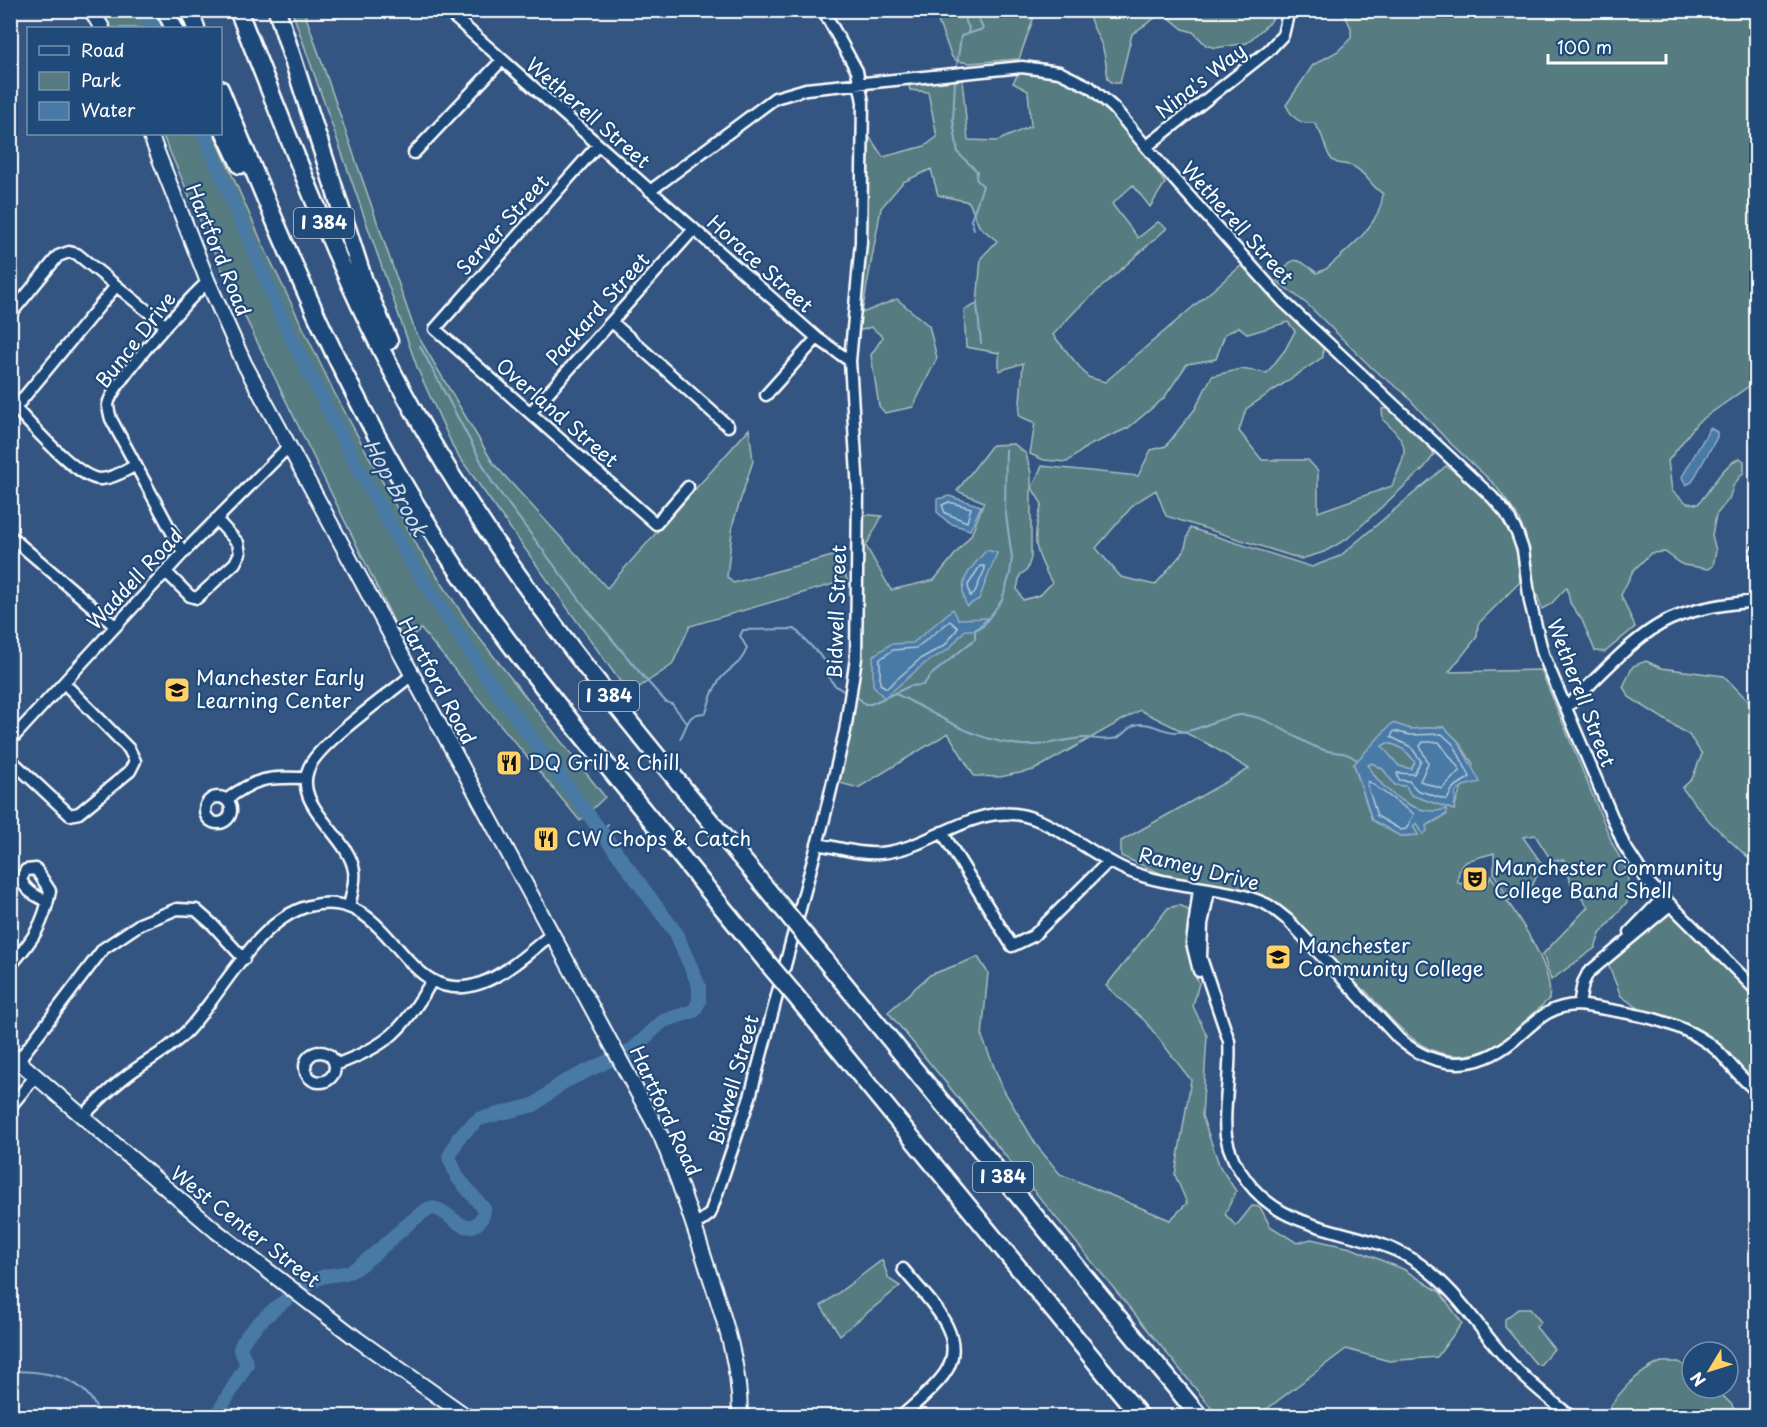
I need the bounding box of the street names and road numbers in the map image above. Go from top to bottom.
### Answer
street label: Nina's Way [1149,35,1252,125]
street label: Wetherell Street [520,50,658,175]
street label: Wetherell Street [1174,154,1301,291]
street label: Server Street [449,167,556,281]
street label: Hartford Road [179,179,259,320]
street label: Horace Street [701,207,820,319]
road number: I 384 [294,208,354,238]
street label: Packard Street [538,245,656,371]
street label: Bunce Drive [88,285,182,394]
street label: Overland Street [490,350,626,474]
street label: Waddell Road [79,521,189,636]
street label: Bidwell Street [819,544,853,680]
street label: Hartford Road [392,611,484,750]
street label: Wetherell Street [1540,614,1624,771]
road number: I 384 [579,681,639,711]
street label: Ramey Drive [1136,839,1263,897]
street label: Bidwell Street [700,1011,766,1148]
street label: Hartford Road [623,1040,709,1181]
street label: West Center Street [164,1158,327,1294]
road number: I 384 [973,1162,1033,1192]

